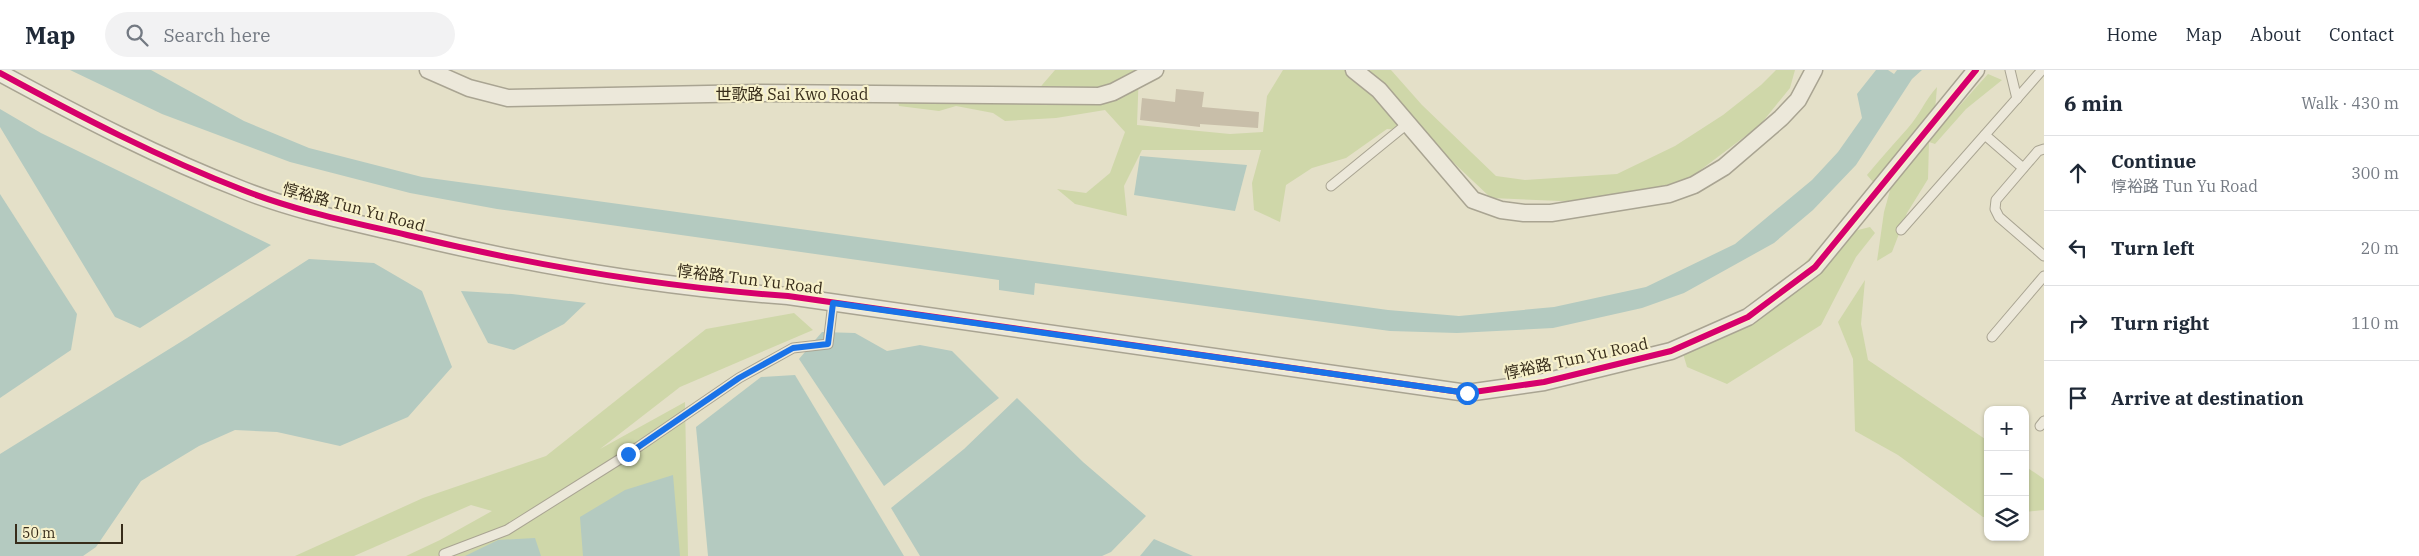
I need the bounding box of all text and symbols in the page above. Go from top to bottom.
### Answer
search box [105,12,455,57]
text: Map [25,19,75,51]
icon: search [123,21,151,49]
text: Search here [163,23,270,47]
text: Home [2106,23,2158,46]
text: Map [2186,23,2222,46]
text: About [2250,23,2301,46]
text: Contact [2329,23,2394,46]
street label: 世歌路 Sai Kwo Road [716,84,869,104]
text: 6 min [2064,89,2123,117]
text: Walk · 430 m [2301,93,2399,113]
text: Continue [2111,149,2196,173]
icon: ahead [2064,159,2092,187]
text: 300 m [2351,163,2399,183]
text: 惇裕路 Tun Yu Road [2111,176,2258,196]
street label: 惇裕路 Tun Yu Road [280,178,428,236]
icon: left [2064,234,2092,262]
text: Turn left [2111,236,2194,260]
text: 20 m [2361,238,2399,258]
street label: 惇裕路 Tun Yu Road [676,260,824,298]
icon: right [2064,309,2092,337]
text: Turn right [2111,311,2209,335]
text: 110 m [2351,313,2399,333]
street label: 惇裕路 Tun Yu Road [1502,333,1650,383]
route start [1456,382,1479,405]
icon: arrive [2064,384,2092,412]
text: Arrive at destination [2111,386,2304,410]
map controls [1984,406,2029,541]
button: + [1984,406,2029,451]
route end [617,443,640,466]
button: − [1984,451,2029,496]
button: layers [1984,496,2029,541]
scale bar [15,521,122,544]
text: 50 m [22,524,55,542]

